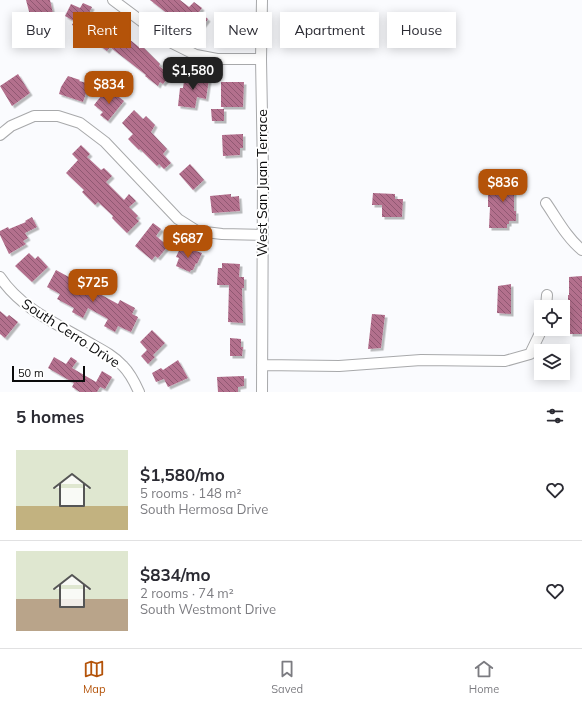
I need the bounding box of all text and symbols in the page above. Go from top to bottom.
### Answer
chip: Buy [12,12,65,48]
chip: Rent [73,12,131,48]
chip: Filters [139,12,206,48]
chip: New [214,12,272,48]
chip: Apartment [280,12,379,48]
chip: House [387,12,456,48]
pin: $1,580 [160,57,226,91]
text: $1,580 [172,62,214,78]
pin: $834 [85,71,133,105]
text: $834 [93,76,125,92]
street label: West San Juan Terrace [253,109,271,257]
pin: $836 [479,169,527,203]
text: $836 [487,174,519,190]
pin: $687 [164,225,212,259]
text: $687 [172,230,204,246]
pin: $725 [69,269,117,303]
text: $725 [77,274,109,290]
street label: South Cerro Drive [18,294,124,372]
map controls [534,300,570,380]
button: locate [534,300,570,336]
button: layers [534,344,570,380]
scale bar [12,364,85,383]
text: 50 m [18,366,44,380]
icon: filters [544,405,566,427]
text: 5 homes [16,406,84,427]
text: $1,580/mo [140,464,225,485]
icon: home [48,466,96,514]
icon: heart [544,479,566,501]
text: 5 rooms · 148 m² [140,485,241,501]
text: South Hermosa Drive [140,501,268,517]
text: $834/mo [140,564,211,585]
icon: home [48,567,96,615]
icon: heart [544,580,566,602]
text: 2 rooms · 74 m² [140,585,234,601]
text: South Westmont Drive [140,601,276,617]
tab: Map [83,658,106,696]
tab: Saved [271,658,303,696]
tab: Home [469,658,499,696]

